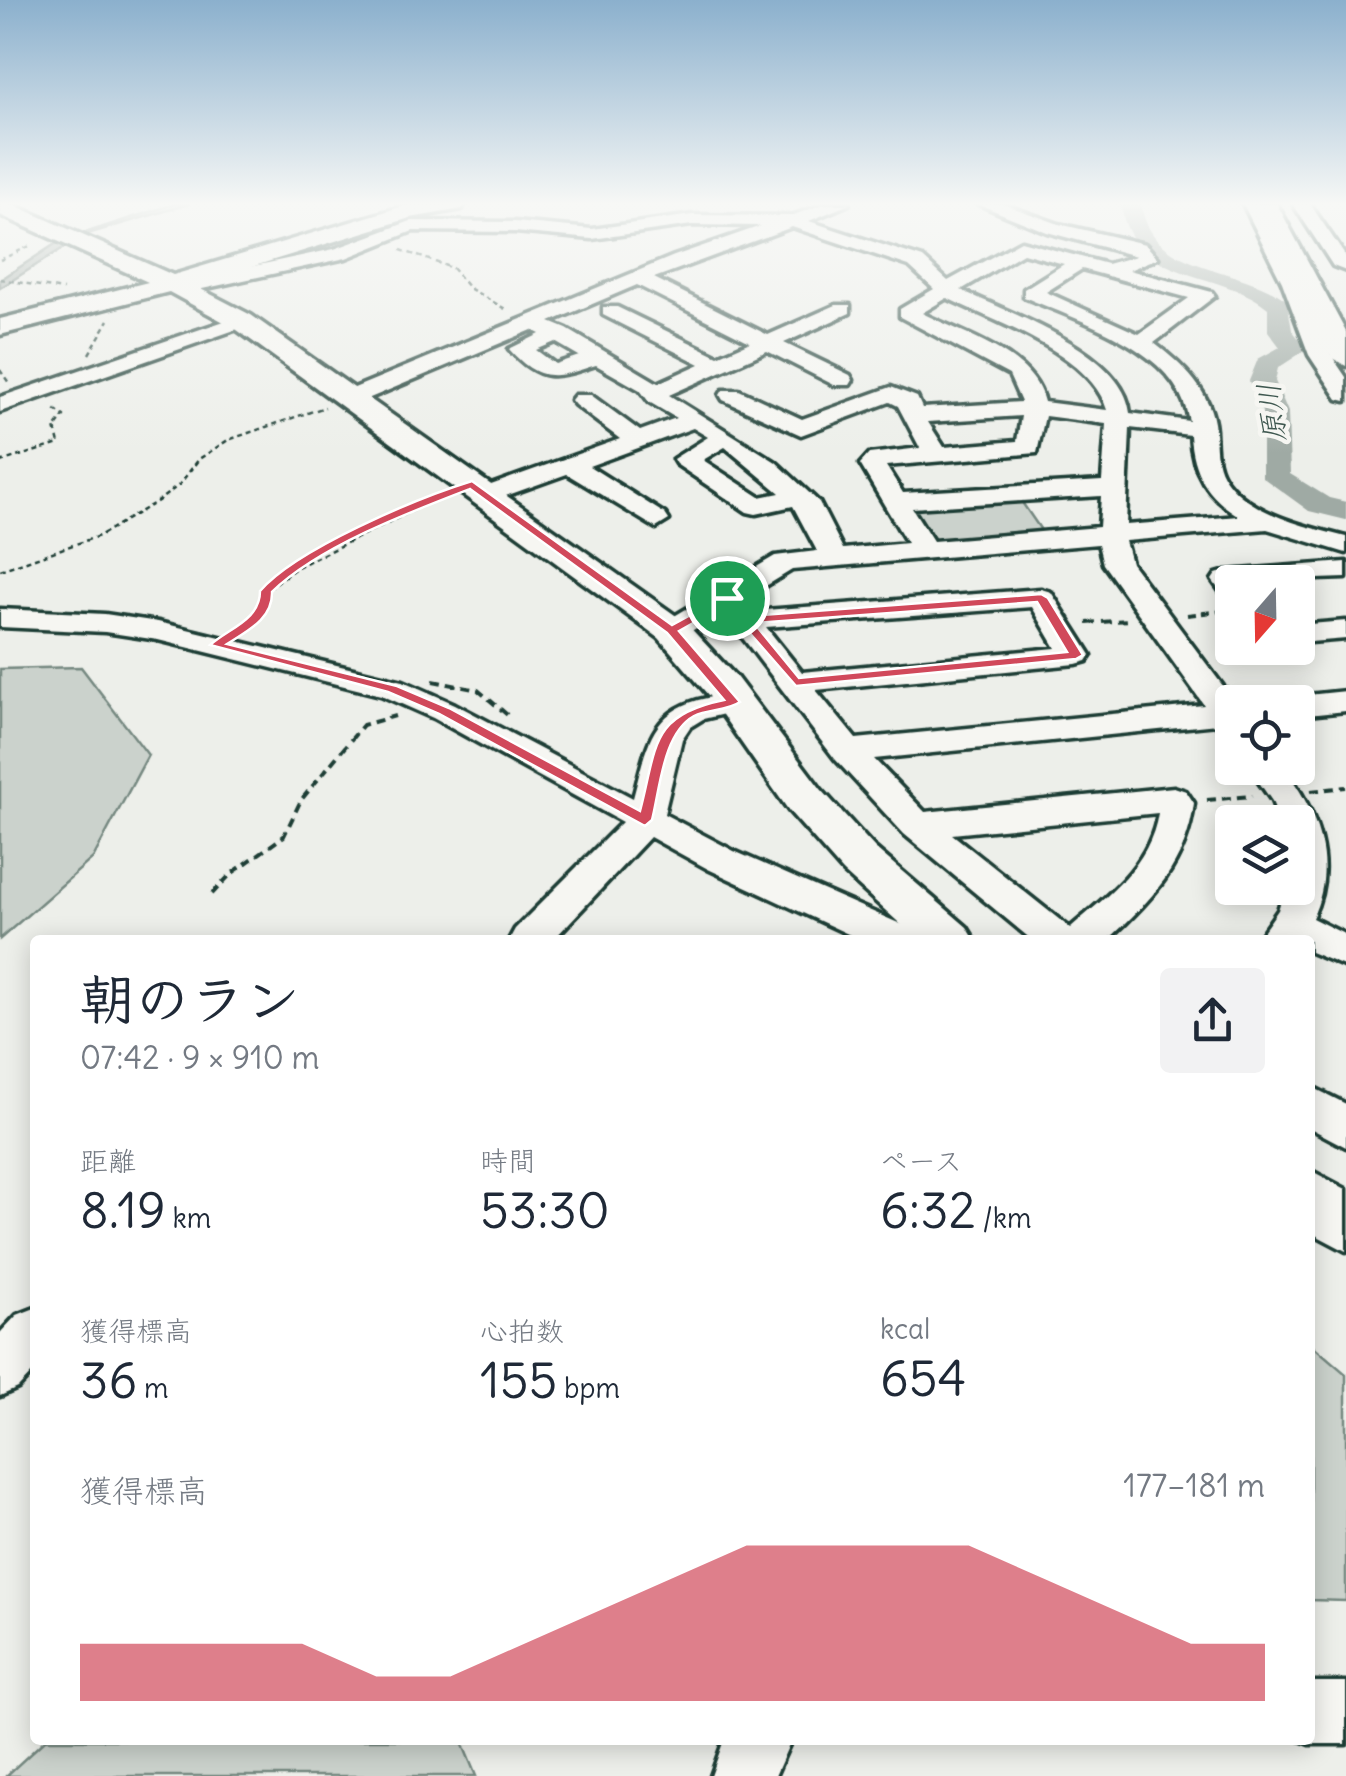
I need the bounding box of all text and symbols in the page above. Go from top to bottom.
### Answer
water label: 原川 [1248,381,1294,445]
pin [685,556,770,641]
north arrow [1215,565,1315,665]
map controls [1215,565,1315,905]
icon: arrive [700,571,755,626]
button: locate [1215,685,1315,785]
button: layers [1215,805,1315,905]
text: 朝のラン [80,965,300,1034]
button: share [1160,968,1265,1073]
text: 07:42 · 9 × 910 m [80,1037,320,1078]
text: 距離 [80,1143,136,1179]
text: 時間 [480,1143,536,1179]
text: ペース [880,1143,962,1179]
text: 8.19 [80,1179,166,1242]
text: 53:30 [480,1179,610,1242]
text: 6:32 [880,1179,976,1242]
text: km [166,1200,211,1236]
text: /km [976,1200,1032,1236]
text: kcal [880,1311,930,1347]
text: 獲得標高 [80,1313,192,1349]
text: 心拍数 [480,1313,564,1349]
text: 654 [880,1347,967,1410]
text: 36 [80,1349,137,1412]
text: 155 [480,1349,557,1412]
text: m [137,1370,168,1406]
text: bpm [557,1370,620,1406]
text: 177–181 m [1123,1465,1265,1506]
text: 獲得標高 [80,1470,208,1511]

